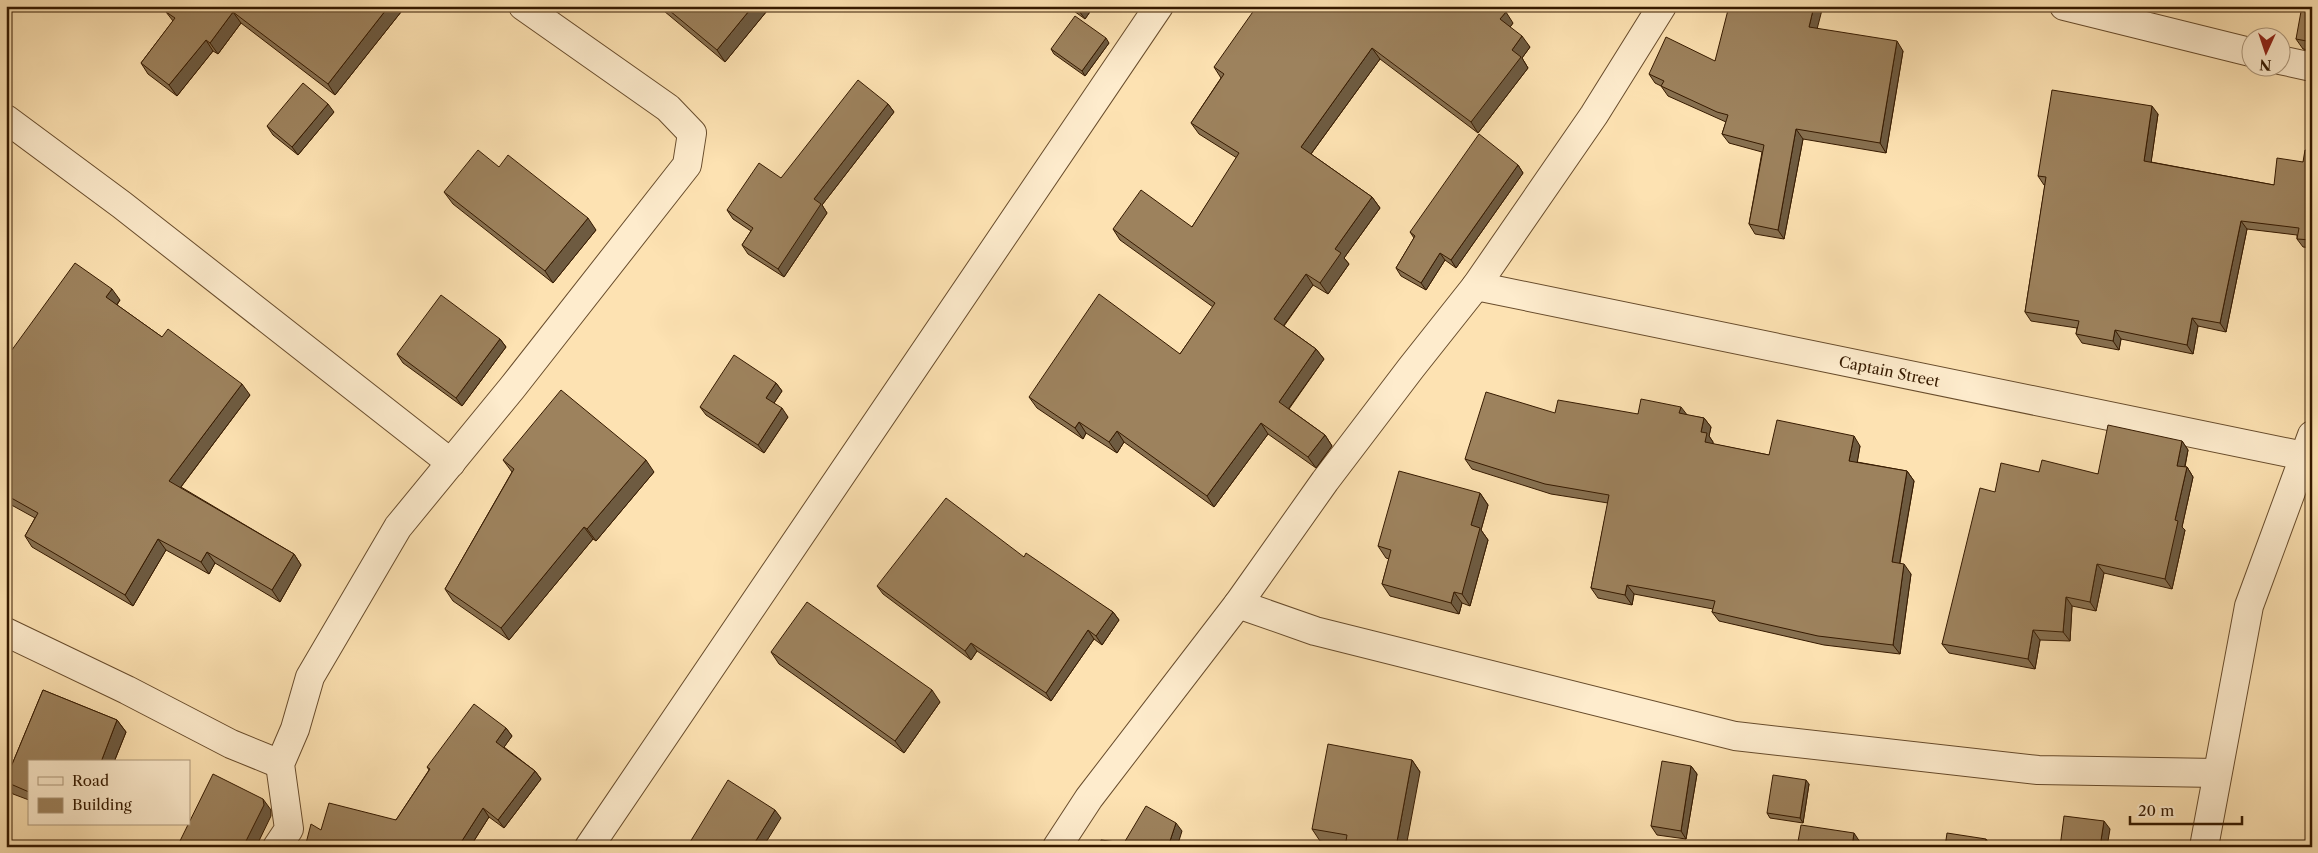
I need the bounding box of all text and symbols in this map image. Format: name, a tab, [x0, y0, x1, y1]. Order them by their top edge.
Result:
north arrow	[2240, 28, 2290, 78]
text: N	[2259, 56, 2272, 74]
street label: Captain Street	[1837, 351, 1942, 391]
legend	[28, 760, 190, 826]
text: Road	[72, 771, 109, 790]
scale bar	[2130, 793, 2243, 825]
text: Building	[72, 795, 132, 814]
text: 20 m	[2138, 801, 2174, 820]

